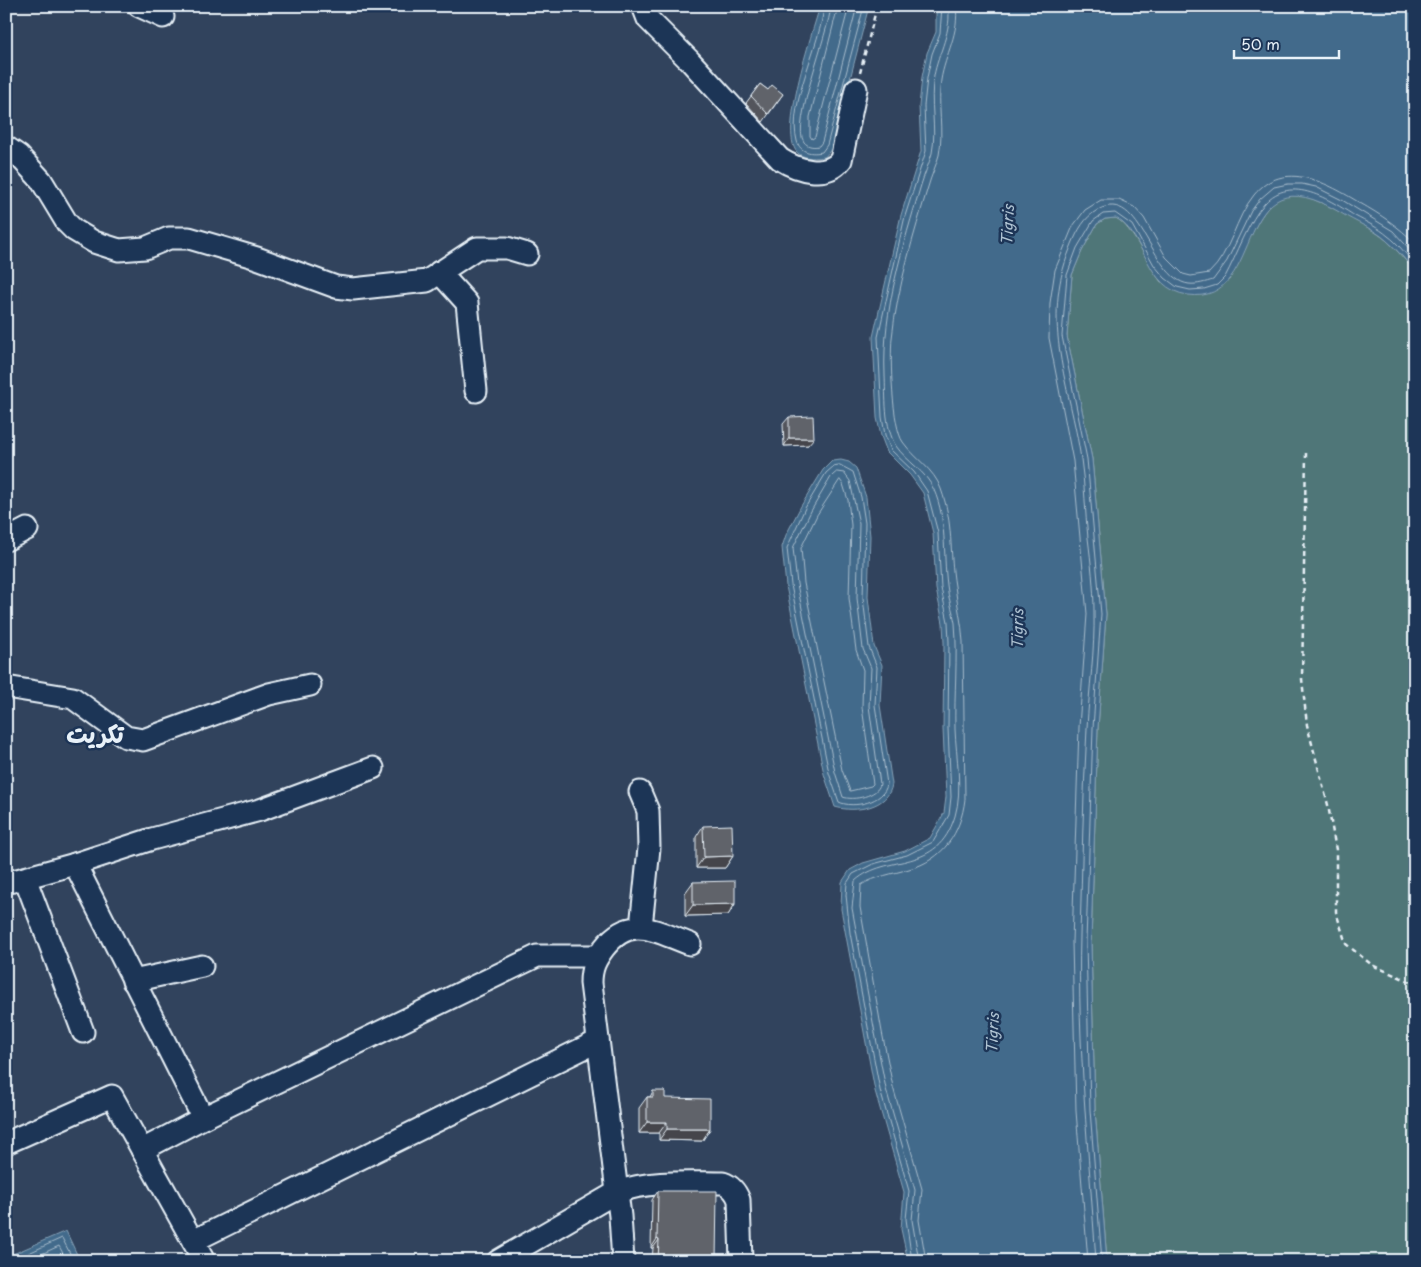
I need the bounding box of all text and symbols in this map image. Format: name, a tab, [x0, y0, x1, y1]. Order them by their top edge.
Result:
scale bar	[1234, 28, 1338, 60]
text: 50 m	[1241, 32, 1280, 55]
water label: Tigris	[994, 203, 1019, 246]
water label: Tigris	[1005, 607, 1028, 649]
district label: تكريت	[66, 715, 125, 751]
water label: Tigris	[979, 1011, 1004, 1054]

